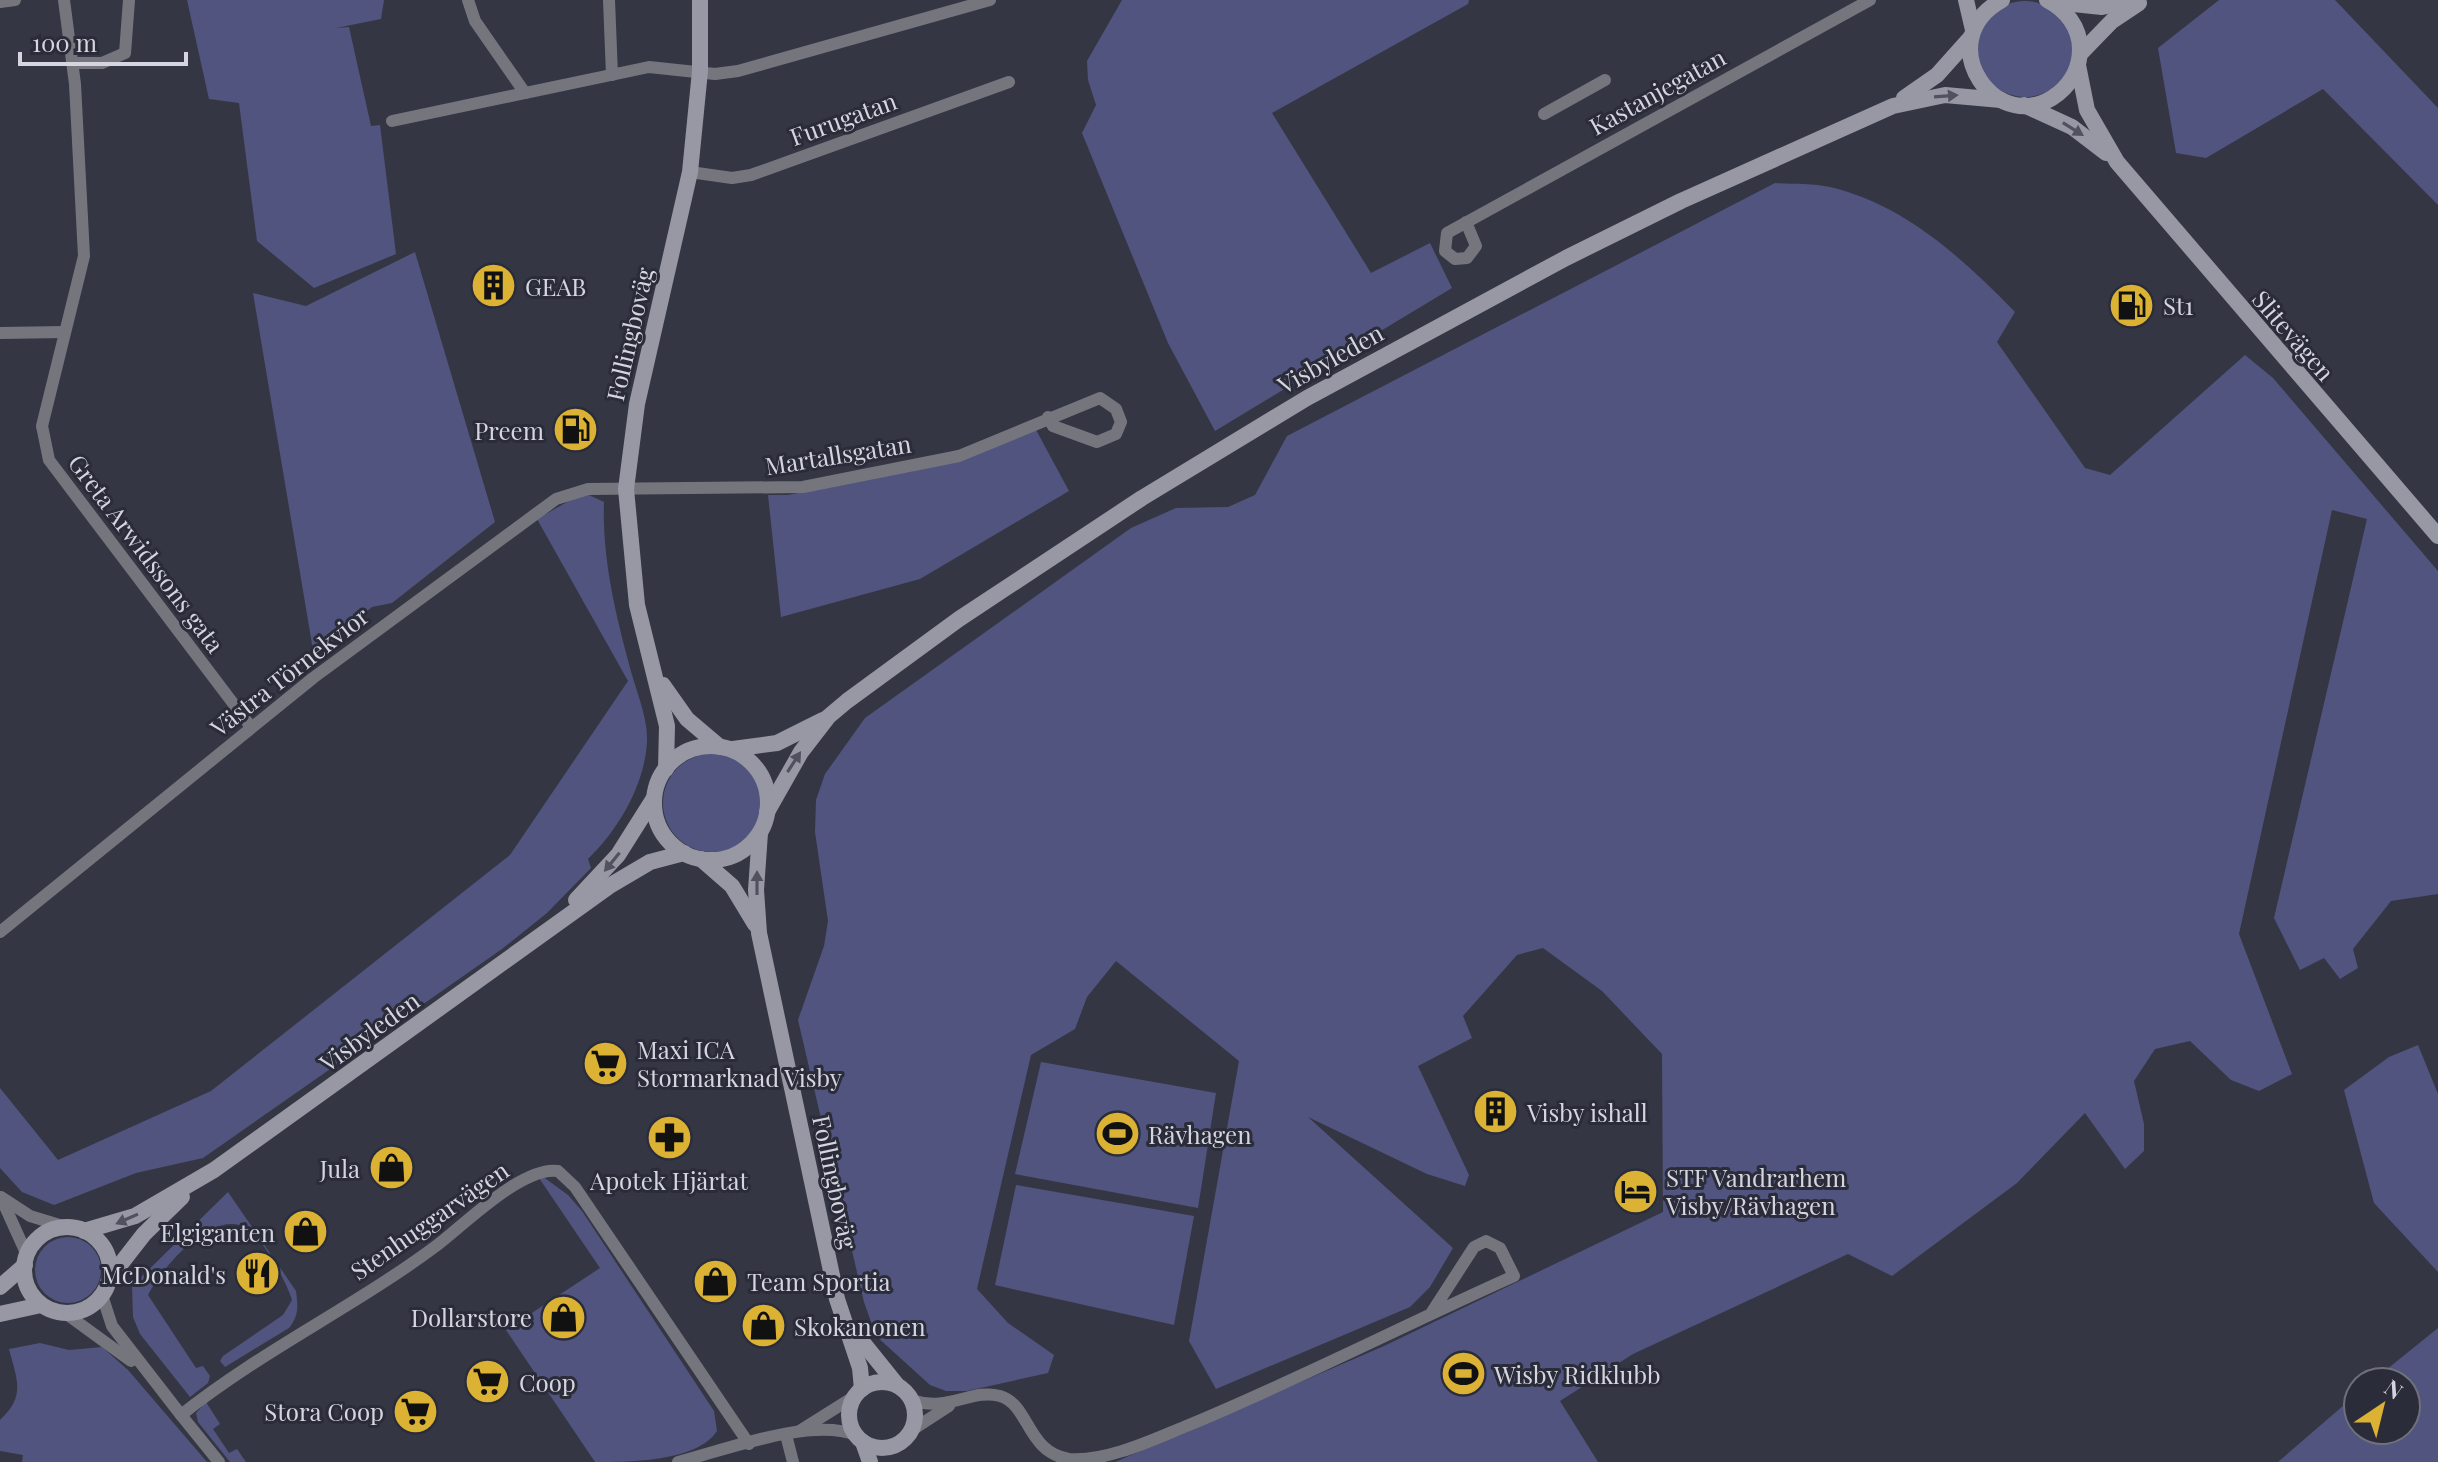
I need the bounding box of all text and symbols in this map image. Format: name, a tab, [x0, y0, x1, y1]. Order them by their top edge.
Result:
scale bar	[20, 16, 186, 66]
text: 100 m	[32, 26, 97, 58]
street label: Kastanjegatan	[1583, 40, 1731, 142]
street label: Furugatan	[785, 84, 901, 152]
one-way arrow	[1934, 89, 1959, 102]
one-way arrow	[2062, 122, 2084, 136]
building icon: GEAB	[470, 262, 518, 310]
street label: Follingboväg	[598, 264, 660, 404]
place label: GEAB	[525, 270, 586, 302]
fuel station icon: St1	[2108, 281, 2156, 329]
street label: Slitevägen	[2246, 283, 2342, 387]
place label: St1	[2163, 289, 2193, 321]
street label: Visbyleden	[1271, 316, 1389, 401]
fuel station icon: Preem	[551, 406, 599, 454]
place label: Preem	[474, 414, 544, 446]
street label: Martallsgatan	[763, 427, 913, 481]
street label: Greta Arwidssons gata	[62, 447, 232, 659]
street label: Västra Törnekvior	[202, 599, 375, 744]
one-way arrow	[787, 752, 802, 773]
one-way arrow	[604, 851, 621, 871]
one-way arrow	[751, 870, 763, 895]
street label: Visbyleden	[312, 984, 425, 1079]
place label: Maxi ICA Stormarknad Visby	[637, 1033, 842, 1093]
supermarket icon: Maxi ICA Stormarknad Visby	[582, 1039, 630, 1087]
building icon: Visby ishall	[1472, 1088, 1520, 1136]
place label: Visby ishall	[1526, 1096, 1648, 1128]
sports icon: Rävhagen	[1093, 1110, 1141, 1158]
street label: Follingboväg	[806, 1112, 866, 1252]
pharmacy icon: Apotek Hjärtat	[645, 1114, 693, 1162]
place label: Rävhagen	[1148, 1118, 1252, 1150]
shop icon: Jula	[367, 1144, 415, 1192]
place label: Jula	[319, 1152, 360, 1184]
street label: Stenhuggarvägen	[344, 1154, 514, 1286]
place label: STF Vandrarhem Visby/Rävhagen	[1665, 1161, 1846, 1221]
place label: Apotek Hjärtat	[589, 1164, 748, 1196]
hotel icon: STF Vandrarhem Visby/Rävhagen	[1611, 1167, 1659, 1215]
shop icon: Elgiganten	[282, 1208, 330, 1256]
one-way arrow	[115, 1212, 138, 1225]
place label: Elgiganten	[160, 1216, 275, 1248]
restaurant icon: McDonald's	[233, 1250, 281, 1298]
shop icon: Team Sportia	[692, 1257, 740, 1305]
place label: McDonald's	[101, 1258, 226, 1290]
place label: Team Sportia	[747, 1265, 891, 1297]
shop icon: Dollarstore	[539, 1293, 587, 1341]
place label: Dollarstore	[411, 1301, 532, 1333]
shop icon: Skokanonen	[739, 1302, 787, 1350]
place label: Skokanonen	[794, 1310, 926, 1342]
sports icon: Wisby Ridklubb	[1439, 1350, 1487, 1398]
supermarket icon: Coop	[464, 1358, 512, 1406]
place label: Wisby Ridklubb	[1493, 1358, 1661, 1390]
place label: Coop	[519, 1366, 576, 1398]
north arrow	[2342, 1366, 2422, 1446]
text: N	[2379, 1372, 2409, 1406]
supermarket icon: Stora Coop	[391, 1387, 439, 1435]
place label: Stora Coop	[264, 1395, 384, 1427]

